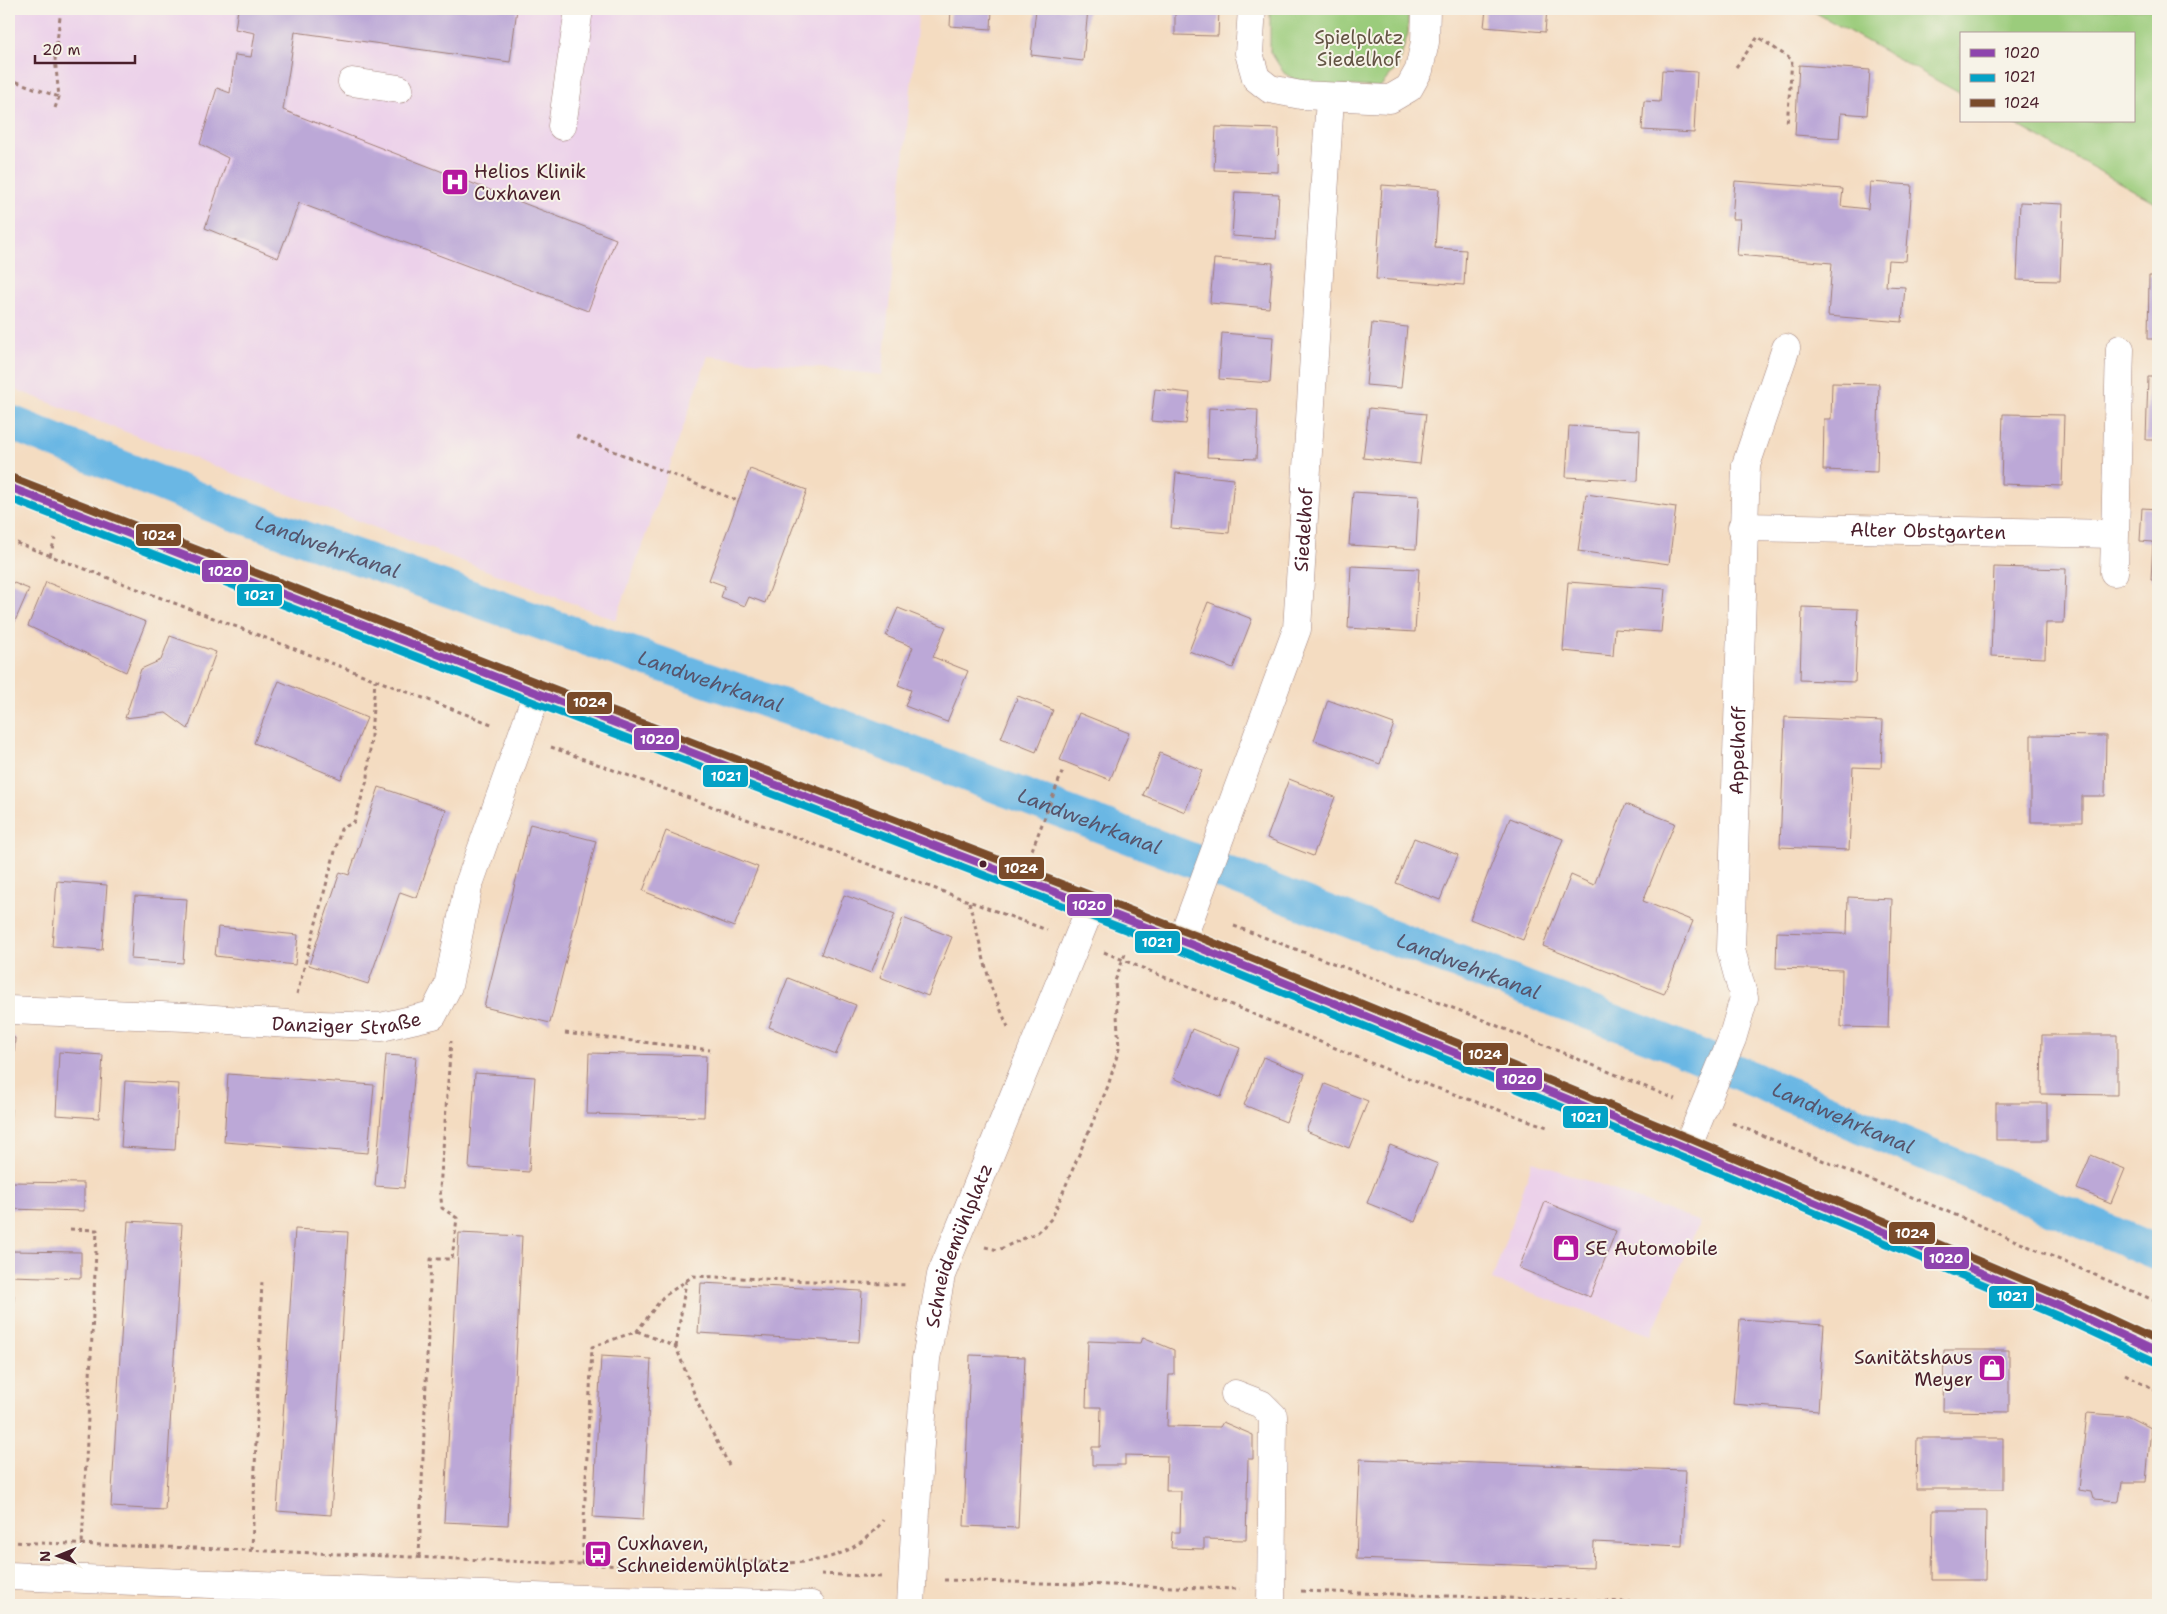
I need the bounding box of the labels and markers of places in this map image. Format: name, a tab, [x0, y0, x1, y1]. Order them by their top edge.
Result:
place label: Helios Klinik Cuxhaven	[474, 159, 586, 206]
hospital icon: Helios Klinik Cuxhaven	[440, 167, 470, 197]
unlabelled marker	[978, 859, 988, 869]
shop icon: SE Automobile	[1551, 1233, 1581, 1263]
place label: SE Automobile	[1585, 1236, 1718, 1261]
place label: Sanitätshaus Meyer	[1854, 1345, 1973, 1392]
shop icon: Sanitätshaus Meyer	[1977, 1353, 2007, 1383]
place label: Cuxhaven, Schneidemühlplatz	[617, 1531, 790, 1578]
bus stop icon: Cuxhaven, Schneidemühlplatz	[583, 1539, 613, 1569]

